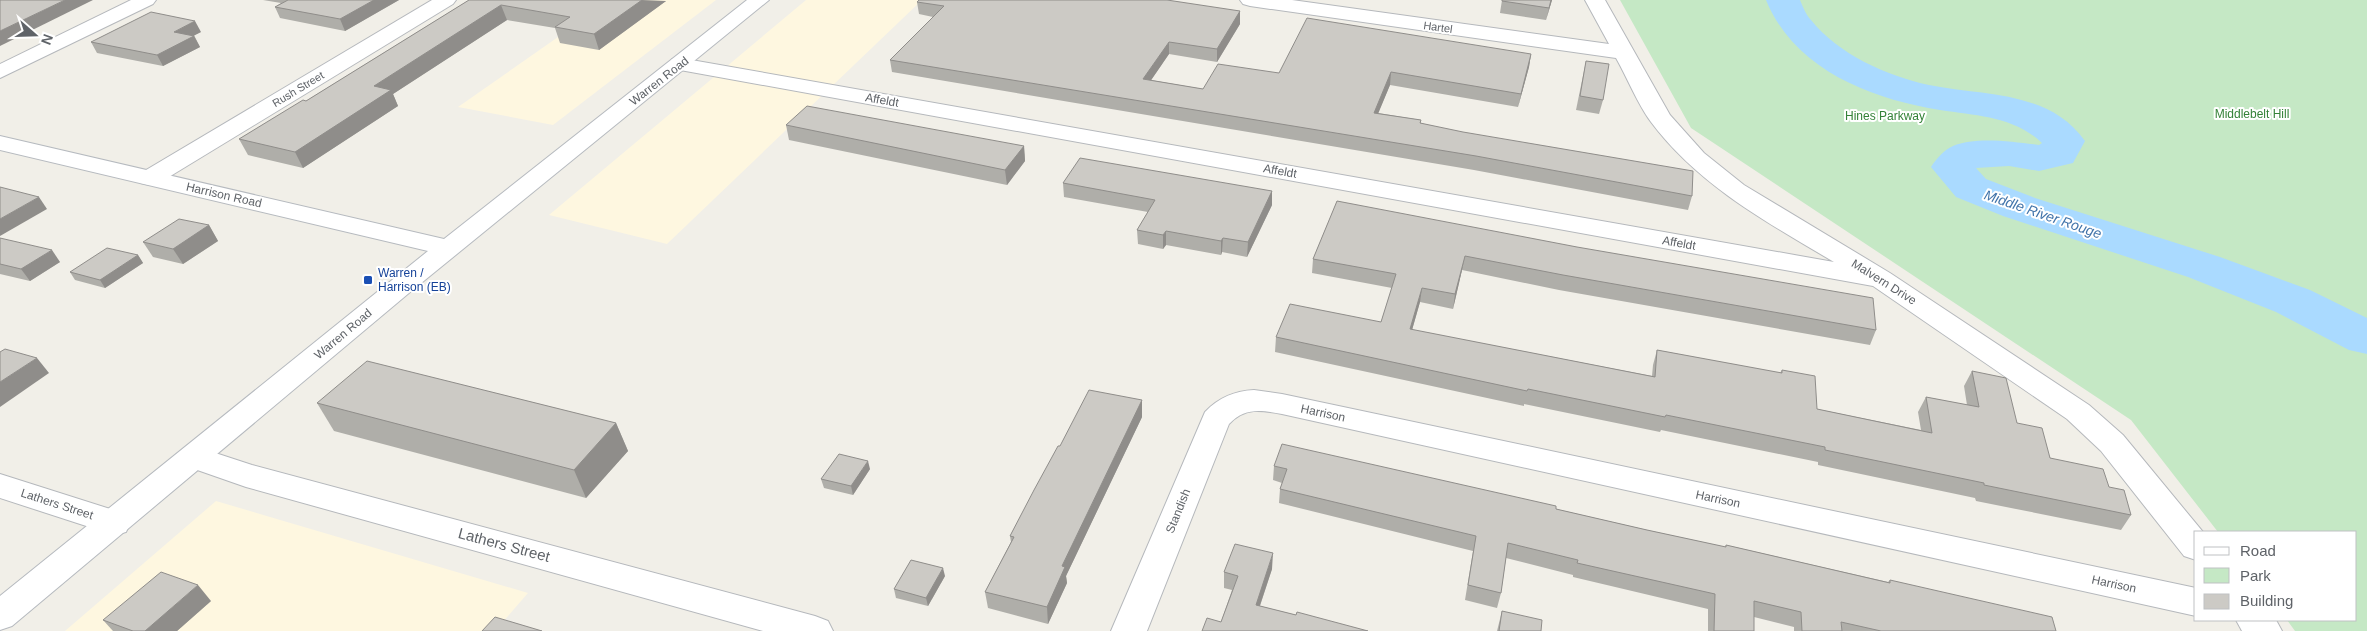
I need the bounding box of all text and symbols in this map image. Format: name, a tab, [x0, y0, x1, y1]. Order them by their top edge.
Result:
north arrow	[10, 10, 60, 60]
street label: Hartel	[1423, 19, 1453, 35]
text: N	[38, 32, 56, 47]
street label: Warren Road	[627, 54, 691, 108]
street label: Rush Street	[270, 69, 326, 109]
street label: Affeldt	[864, 90, 901, 110]
park label: Middlebelt Hill	[2215, 107, 2289, 121]
park label: Hines Parkway	[1845, 109, 1925, 123]
street label: Affeldt	[1262, 161, 1299, 181]
street label: Harrison Road	[185, 179, 263, 211]
water label: Middle River Rouge	[1982, 186, 2104, 242]
street label: Affeldt	[1661, 233, 1698, 253]
street label: Malvern Drive	[1849, 256, 1919, 308]
place label: Warren / Harrison (EB)	[378, 266, 451, 294]
marker: Warren / Harrison (EB)	[362, 274, 374, 286]
street label: Warren Road	[311, 306, 375, 362]
street label: Harrison	[1299, 401, 1347, 425]
street label: Lathers Street	[19, 486, 96, 523]
street label: Standish	[1163, 487, 1193, 535]
street label: Harrison	[1694, 487, 1742, 511]
street label: Lathers Street	[456, 524, 553, 565]
legend	[2194, 531, 2357, 621]
text: Road	[2240, 542, 2276, 559]
text: Park	[2240, 567, 2271, 584]
street label: Harrison	[2090, 572, 2138, 596]
text: Building	[2240, 592, 2293, 609]

